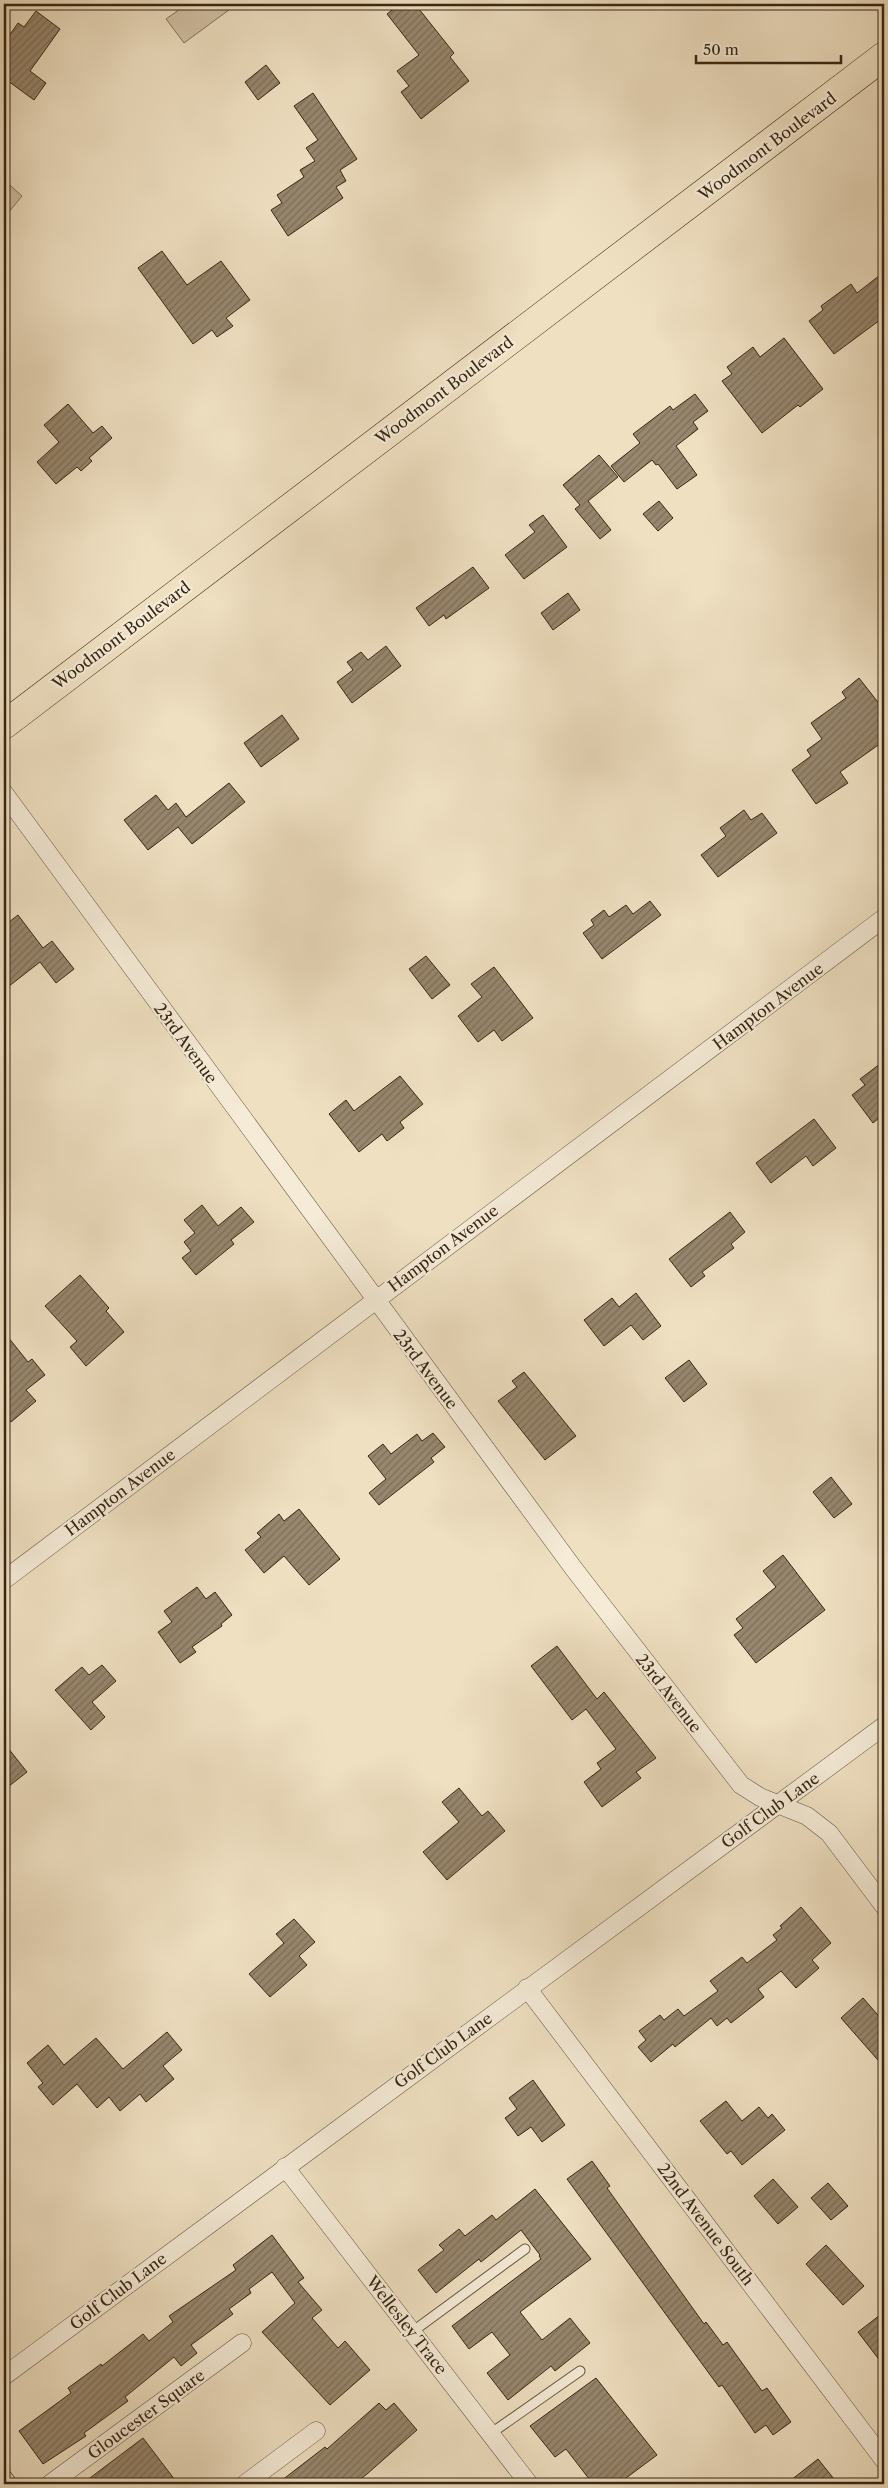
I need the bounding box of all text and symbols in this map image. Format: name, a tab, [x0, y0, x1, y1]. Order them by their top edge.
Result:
scale bar	[696, 32, 840, 64]
text: 50 m	[703, 40, 739, 59]
street label: Woodmont Boulevard	[693, 88, 840, 205]
street label: Woodmont Boulevard	[370, 332, 517, 449]
street label: Woodmont Boulevard	[47, 577, 194, 694]
street label: Hampton Avenue	[709, 958, 827, 1054]
street label: 23rd Avenue	[150, 999, 222, 1087]
street label: Hampton Avenue	[384, 1200, 502, 1296]
street label: 23rd Avenue	[389, 1325, 463, 1413]
street label: Hampton Avenue	[61, 1444, 179, 1540]
street label: 23rd Avenue	[632, 1649, 706, 1737]
street label: Golf Club Lane	[717, 1768, 823, 1852]
street label: Golf Club Lane	[390, 2008, 496, 2092]
street label: 22nd Avenue South	[654, 2159, 758, 2289]
street label: Golf Club Lane	[66, 2248, 170, 2334]
street label: Wellesley Trace	[362, 2271, 452, 2378]
street label: Gloucester Square	[84, 2365, 208, 2463]

